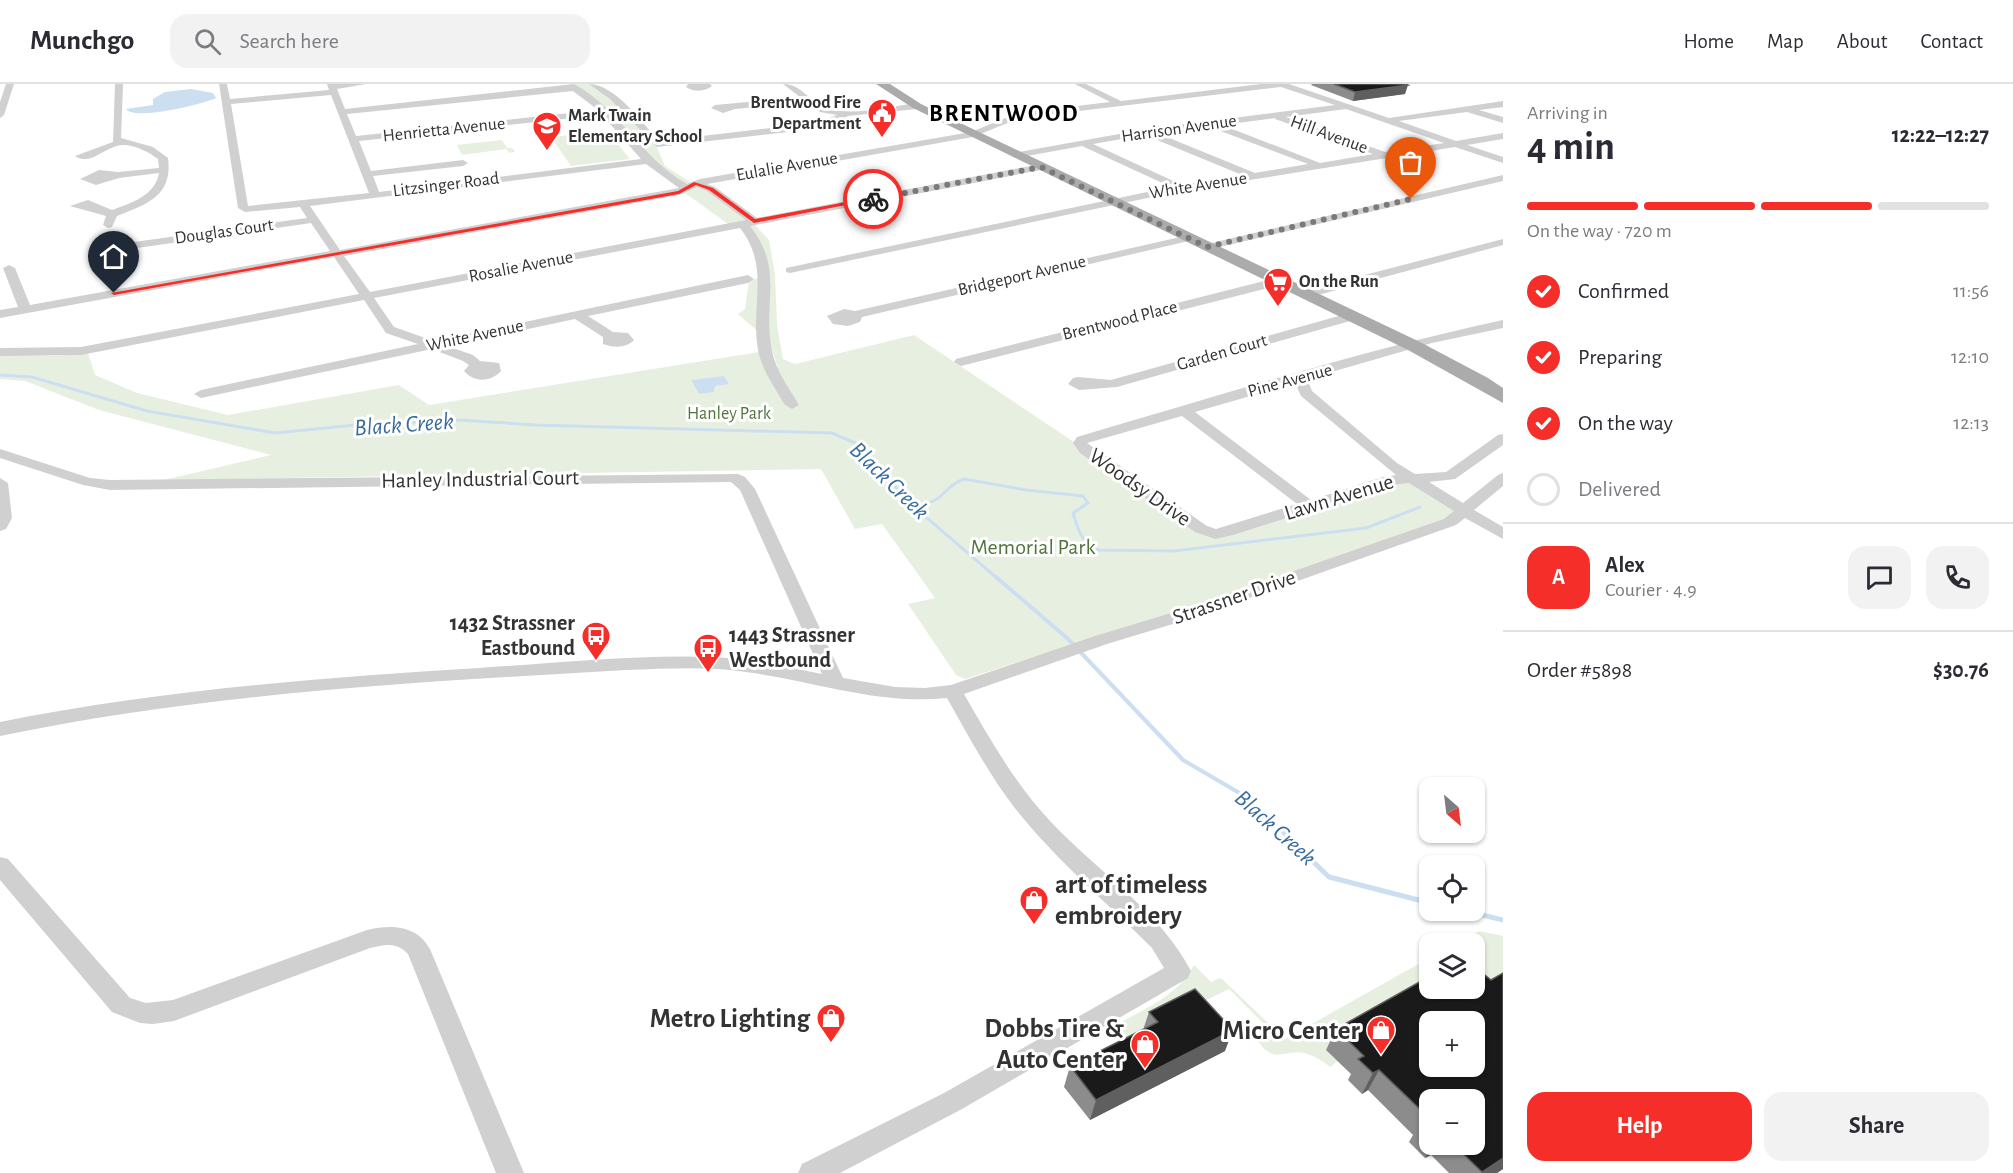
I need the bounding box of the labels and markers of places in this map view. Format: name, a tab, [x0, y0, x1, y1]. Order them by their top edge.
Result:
place label: Brentwood Fire Department	[750, 94, 861, 133]
public building icon: Brentwood Fire Department	[866, 97, 898, 139]
place label: Mark Twain Elementary School	[568, 107, 703, 146]
school or university icon: Mark Twain Elementary School	[531, 110, 563, 152]
pin	[1385, 137, 1436, 199]
pin	[88, 231, 139, 293]
supermarket icon: On the Run	[1262, 266, 1294, 308]
place label: On the Run	[1299, 273, 1379, 291]
place label: 1432 Strassner Eastbound	[450, 612, 575, 659]
bus stop icon: 1432 Strassner Eastbound	[580, 620, 612, 662]
place label: 1443 Strassner Westbound	[729, 624, 855, 671]
bus stop icon: 1443 Strassner Westbound	[692, 632, 724, 674]
place label: art of timeless embroidery	[1055, 871, 1207, 930]
shop icon: art of timeless embroidery	[1018, 884, 1050, 926]
shop icon: Metro Lighting	[815, 1002, 847, 1044]
place label: Metro Lighting	[650, 1005, 810, 1032]
shop icon: Micro Center	[1365, 1014, 1397, 1056]
place label: Dobbs Tire & Auto Center	[984, 1015, 1125, 1073]
place label: Micro Center	[1223, 1017, 1361, 1044]
shop icon: Dobbs Tire & Auto Center	[1129, 1028, 1161, 1070]

